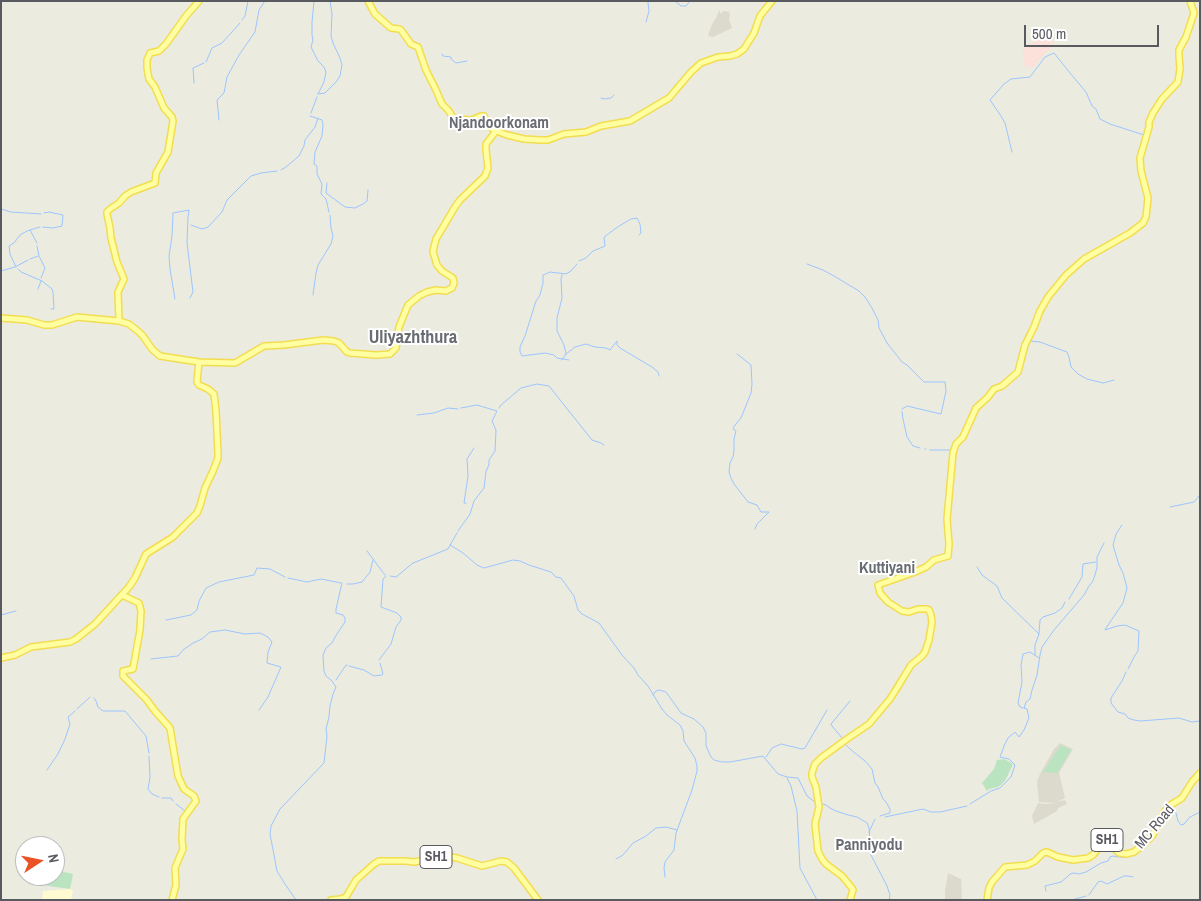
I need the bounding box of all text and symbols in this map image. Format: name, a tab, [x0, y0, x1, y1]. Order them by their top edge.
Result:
scale bar	[1026, 15, 1161, 47]
text: 500 m	[1032, 23, 1066, 44]
district label: Njandoorkonam	[449, 114, 549, 134]
district label: Uliyazhthura	[369, 327, 457, 349]
district label: Kuttiyani	[859, 559, 915, 579]
street label: MC Road	[1131, 801, 1179, 853]
road number: SH1	[1091, 828, 1123, 852]
north arrow	[15, 836, 65, 886]
district label: Panniyodu	[835, 836, 903, 856]
road number: SH1	[420, 846, 452, 869]
text: N	[44, 853, 63, 864]

